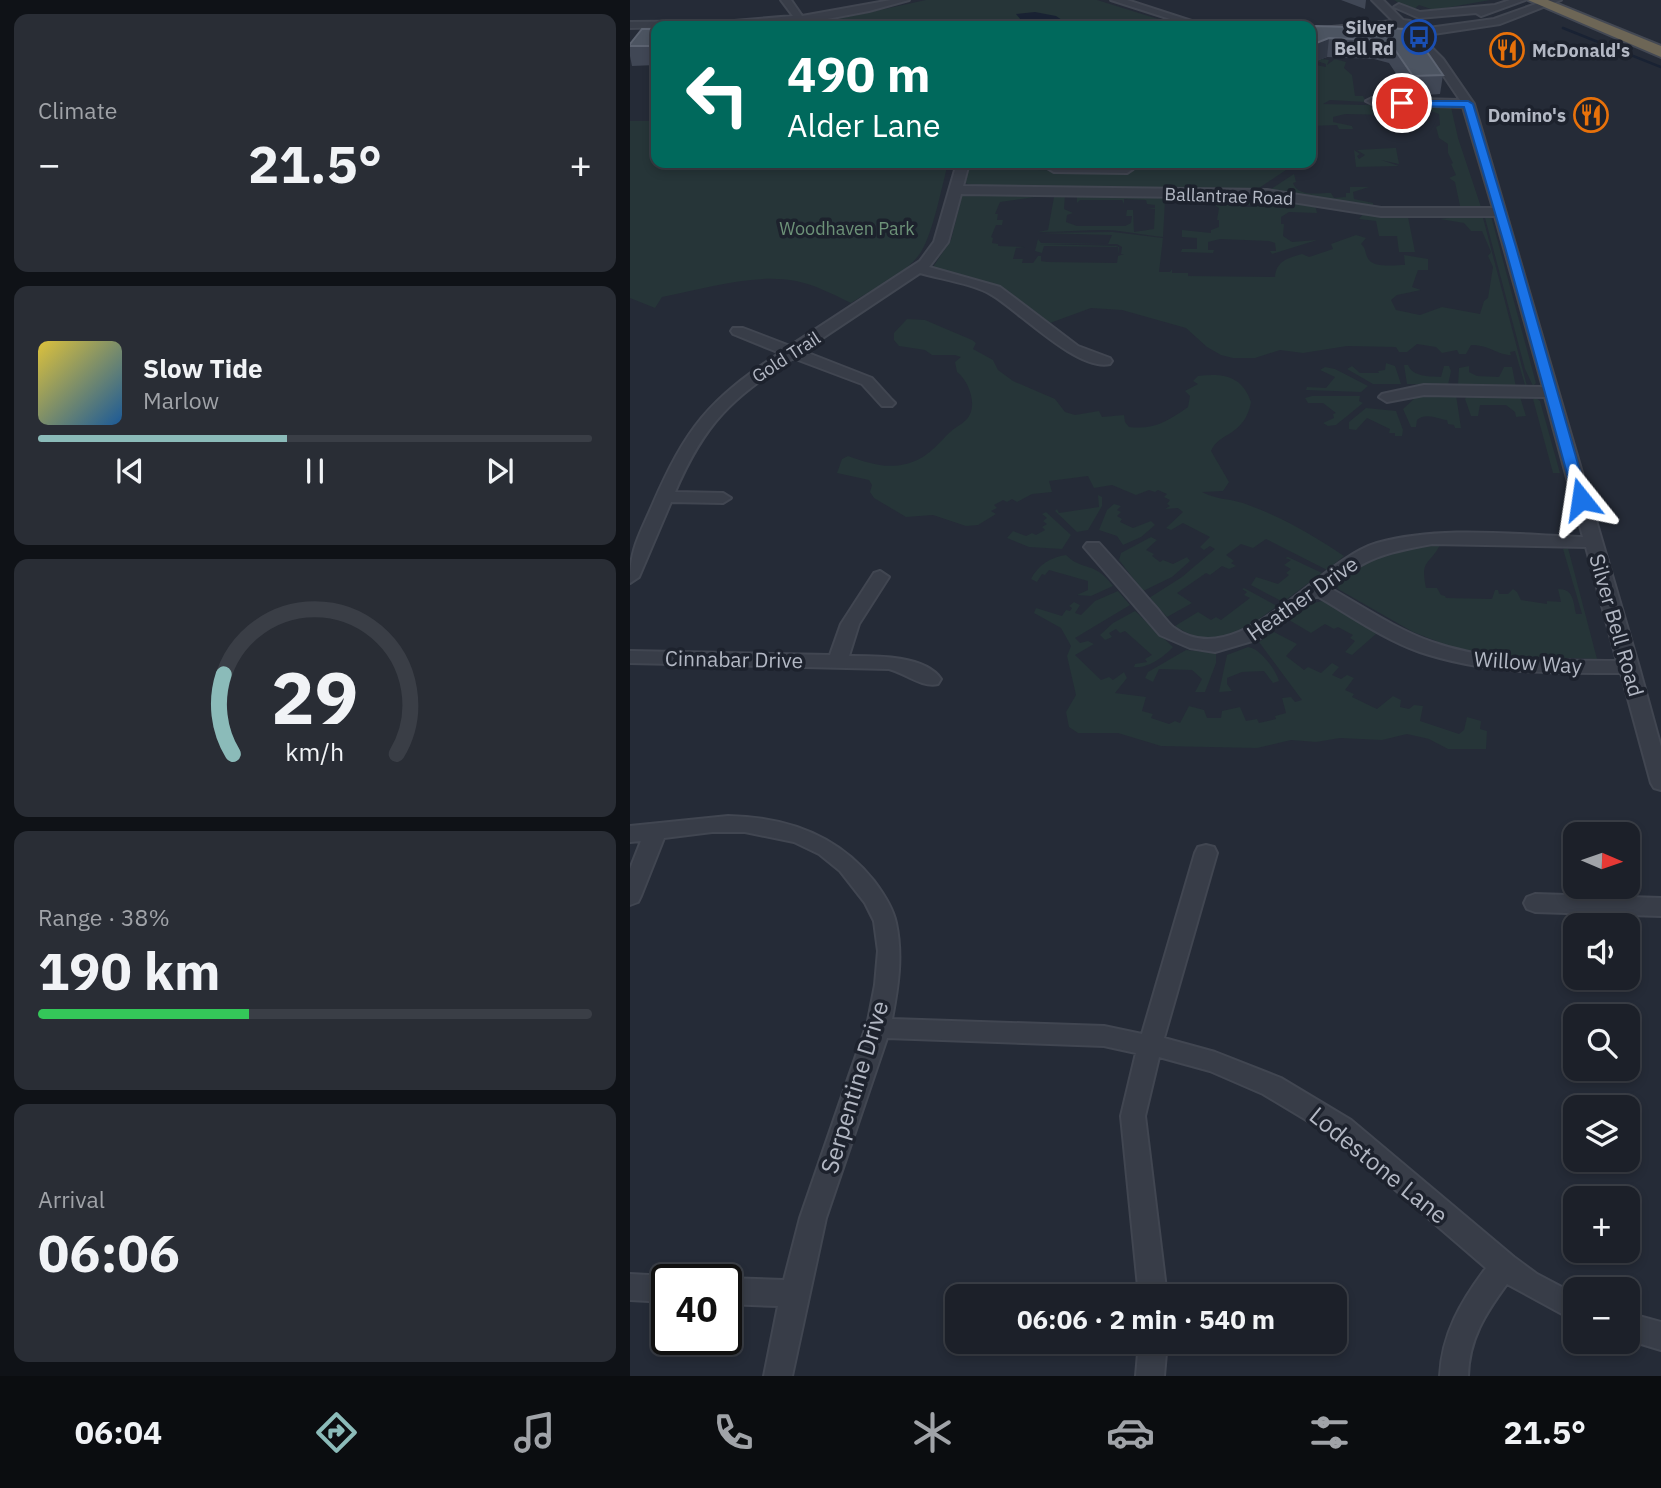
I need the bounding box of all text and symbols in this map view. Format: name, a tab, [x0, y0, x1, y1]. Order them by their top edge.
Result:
place label: Silver Bell Rd	[1334, 16, 1394, 60]
bus stop icon: Silver Bell Rd	[1400, 18, 1438, 56]
restaurant icon: McDonald's	[1488, 31, 1526, 69]
place label: McDonald's	[1532, 39, 1630, 62]
text: 490 m	[787, 42, 931, 105]
icon: left	[672, 49, 763, 140]
pin	[1372, 73, 1432, 133]
icon: arrive	[1383, 84, 1421, 122]
text: Climate	[38, 95, 117, 125]
restaurant icon: Domino's	[1572, 96, 1610, 134]
text: Alder Lane	[787, 104, 940, 146]
place label: Domino's	[1488, 104, 1566, 127]
text: 21.5°	[248, 130, 382, 197]
text: −	[38, 139, 61, 188]
text: +	[569, 139, 592, 188]
street label: Ballantrae Road	[1164, 182, 1294, 210]
park label: Woodhaven Park	[779, 217, 915, 240]
street label: Gold Trail	[747, 326, 825, 388]
text: Slow Tide	[143, 351, 263, 385]
text: Marlow	[143, 385, 219, 415]
icon: previous	[111, 452, 149, 490]
icon: pause	[296, 452, 334, 490]
icon: next	[481, 452, 519, 490]
position arrow	[1544, 462, 1618, 536]
street label: Heather Drive	[1241, 549, 1363, 647]
street label: Silver Bell Road	[1583, 550, 1651, 700]
street label: Cinnabar Drive	[665, 644, 803, 674]
street label: Willow Way	[1473, 644, 1583, 680]
text: 29	[271, 649, 359, 744]
text: km/h	[286, 735, 344, 768]
north arrow	[1563, 822, 1640, 900]
map controls	[1563, 822, 1640, 1354]
text: Range · 38%	[38, 902, 170, 932]
button: sound	[1563, 913, 1640, 990]
text: 190 km	[38, 937, 220, 1004]
street label: Serpentine Drive	[812, 997, 896, 1177]
button: search	[1563, 1004, 1640, 1081]
button: layers	[1563, 1095, 1640, 1172]
street label: Lodestone Lane	[1303, 1099, 1455, 1231]
text: Arrival	[38, 1184, 105, 1214]
button: +	[1563, 1186, 1640, 1263]
text: 06:06	[38, 1219, 180, 1286]
speed limit sign: 40	[651, 1264, 742, 1355]
button: −	[1563, 1277, 1640, 1354]
text: 06:06 · 2 min · 540 m	[1017, 1302, 1275, 1336]
icon: directions	[312, 1408, 361, 1457]
icon: music	[510, 1408, 559, 1457]
icon: phone	[709, 1408, 758, 1457]
icon: climate	[908, 1408, 957, 1457]
icon: car	[1106, 1408, 1155, 1457]
icon: filters	[1305, 1408, 1354, 1457]
text: 06:04	[75, 1411, 162, 1453]
text: 21.5°	[1504, 1411, 1586, 1453]

